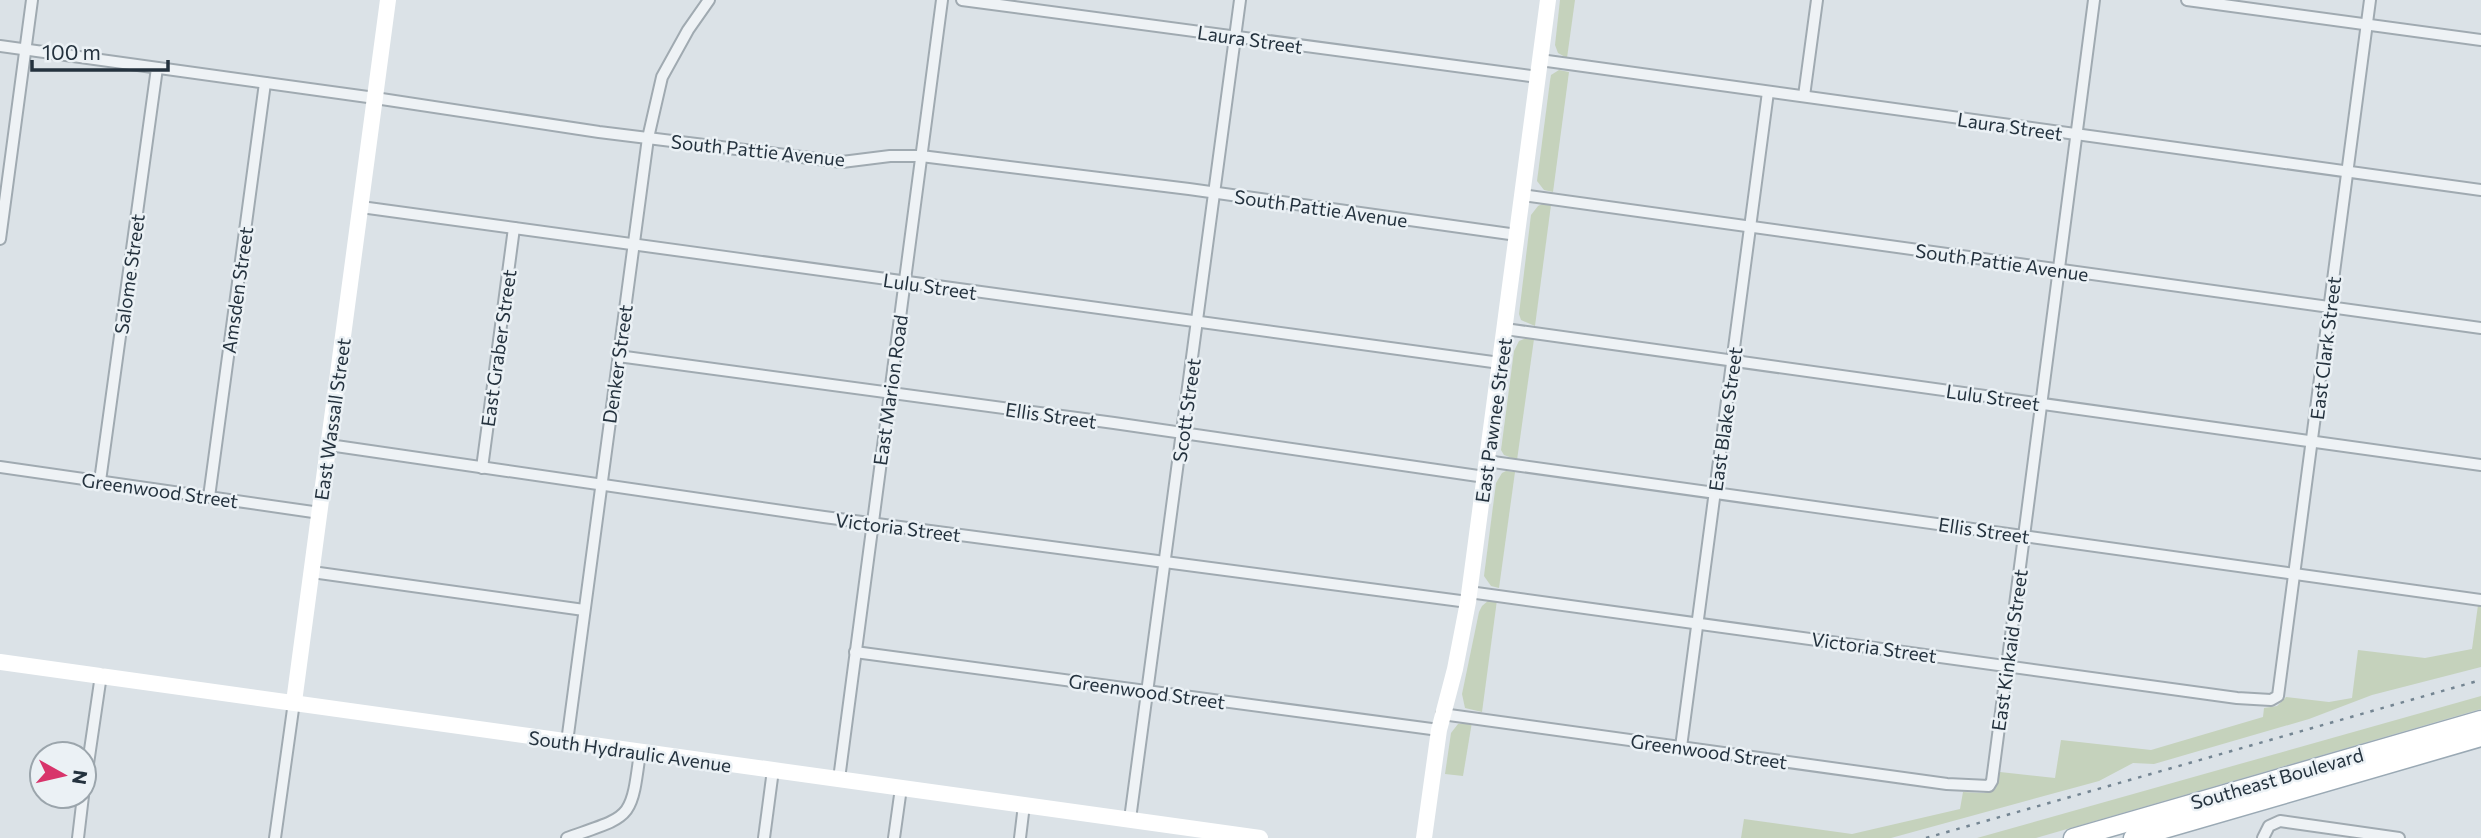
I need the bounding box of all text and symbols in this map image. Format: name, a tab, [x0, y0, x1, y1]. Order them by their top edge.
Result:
street label: Laura Street	[1196, 20, 1304, 58]
scale bar	[32, 28, 168, 72]
text: 100 m	[42, 39, 101, 64]
street label: Laura Street	[1956, 107, 2064, 145]
street label: South Pattie Avenue	[670, 129, 846, 171]
street label: South Pattie Avenue	[1233, 184, 1409, 232]
street label: Salome Street	[109, 212, 149, 336]
street label: Amsden Street	[217, 225, 257, 355]
street label: South Pattie Avenue	[1914, 238, 2090, 286]
street label: East Graber Street	[476, 268, 520, 428]
street label: Lulu Street	[882, 268, 978, 304]
street label: East Clark Street	[2305, 275, 2345, 421]
street label: Denker Street	[597, 303, 637, 425]
street label: East Marion Road	[868, 313, 912, 467]
street label: East Wassall Street	[309, 336, 355, 502]
street label: East Pawnee Street	[1470, 336, 1516, 504]
street label: East Blake Street	[1703, 345, 1747, 493]
street label: Scott Street	[1167, 356, 1205, 463]
street label: Lulu Street	[1945, 379, 2041, 415]
street label: Ellis Street	[1004, 397, 1098, 433]
street label: Greenwood Street	[80, 468, 240, 512]
street label: Victoria Street	[834, 508, 962, 546]
street label: Ellis Street	[1937, 512, 2031, 548]
street label: East Kinkaid Street	[1986, 567, 2032, 732]
street label: Victoria Street	[1810, 627, 1938, 667]
street label: Greenwood Street	[1067, 669, 1227, 713]
street label: South Hydraulic Avenue	[527, 725, 733, 777]
street label: Greenwood Street	[1629, 729, 1789, 773]
north arrow	[28, 740, 98, 810]
street label: Southeast Boulevard	[2188, 742, 2366, 814]
text: N	[68, 769, 93, 786]

